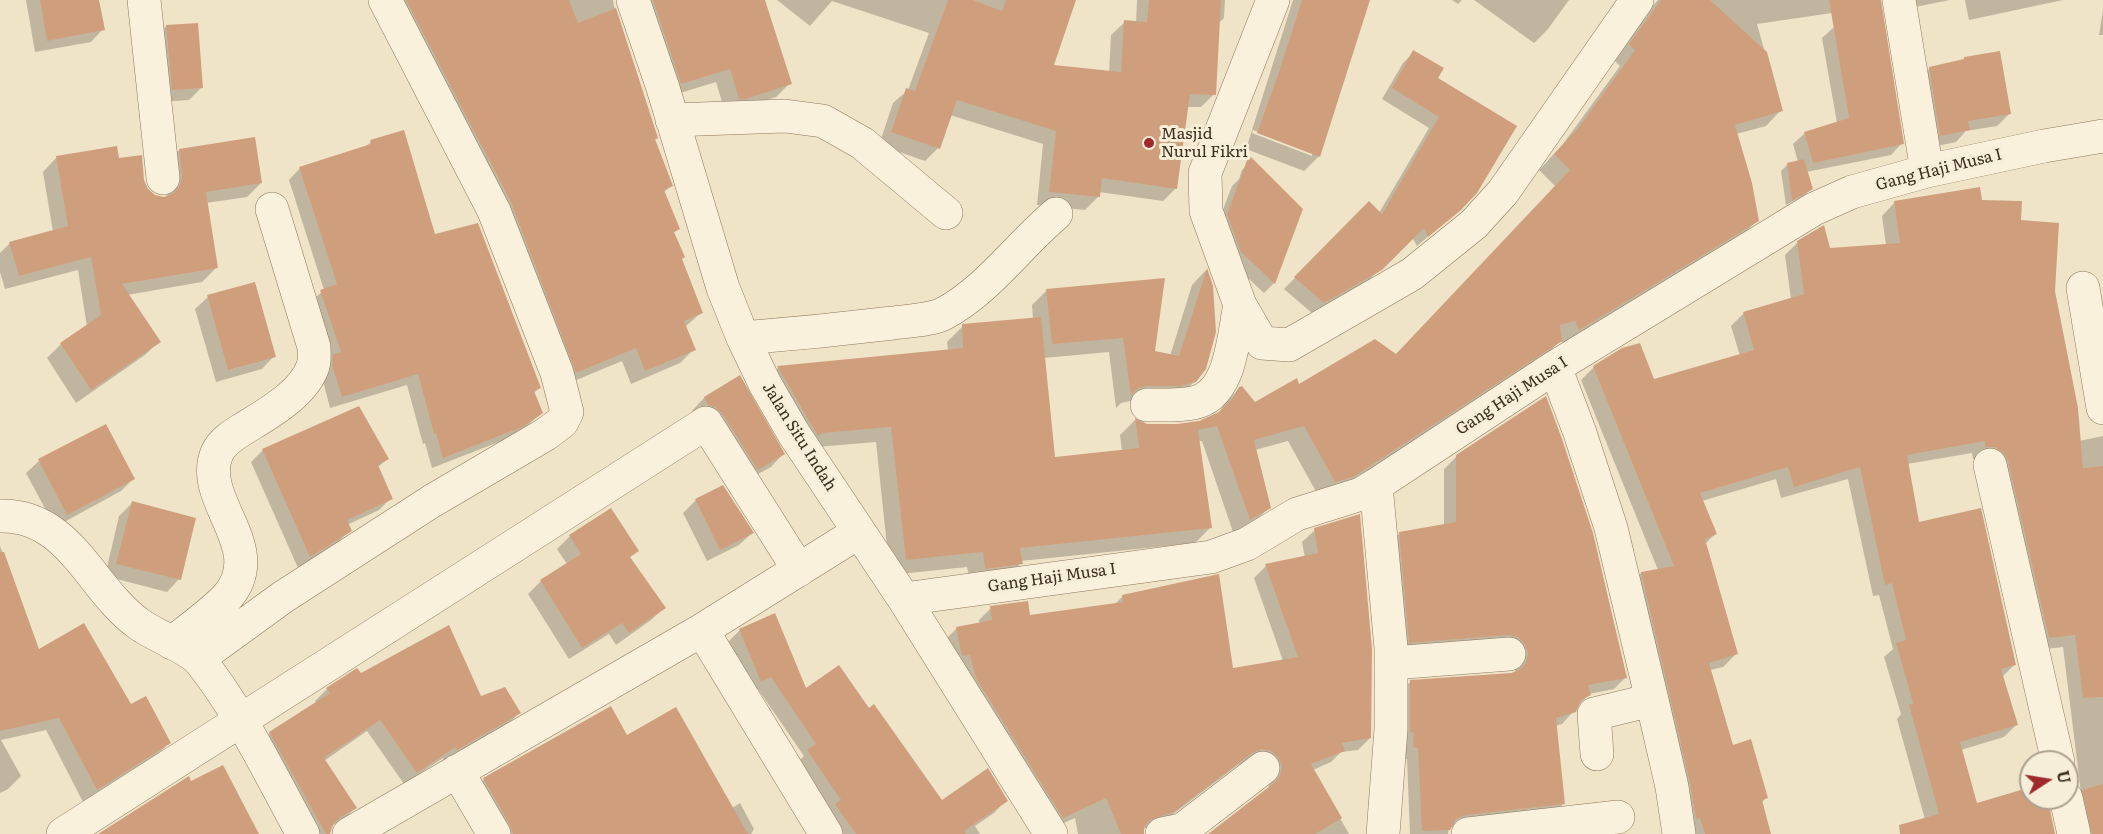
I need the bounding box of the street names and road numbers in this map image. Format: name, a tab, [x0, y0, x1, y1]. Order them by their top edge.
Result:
street label: Gang Haji Musa I	[1874, 145, 2004, 195]
street label: Gang Haji Musa I	[1452, 353, 1572, 439]
street label: Jalan Situ Indah	[758, 379, 840, 495]
street label: Gang Haji Musa I	[987, 559, 1117, 597]

